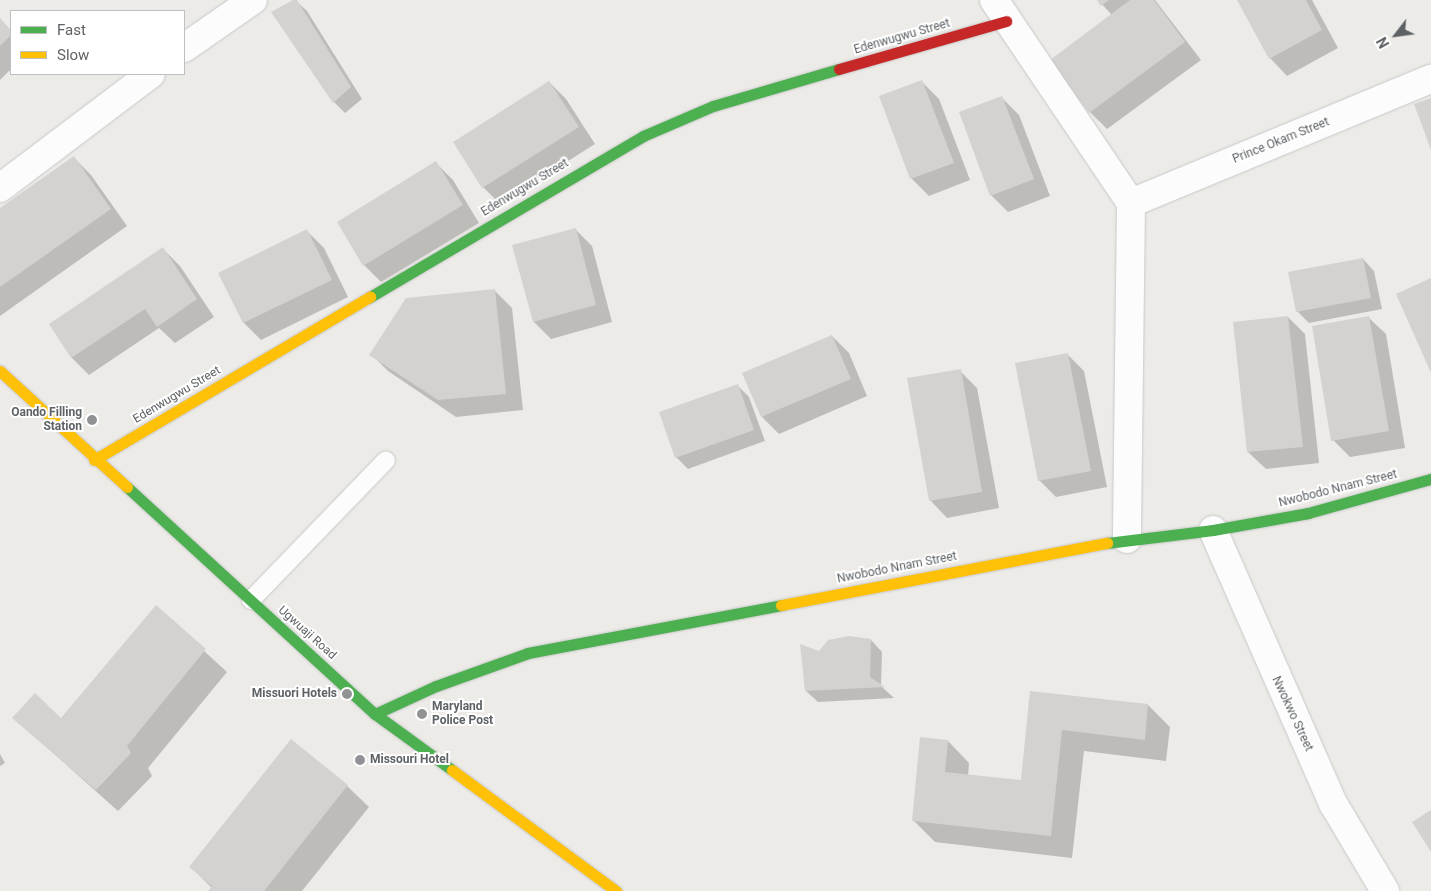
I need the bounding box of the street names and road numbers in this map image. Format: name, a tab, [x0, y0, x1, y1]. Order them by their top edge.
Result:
street label: Edenwugwu Street	[852, 16, 952, 58]
street label: Prince Okam Street	[1231, 115, 1331, 167]
street label: Edenwugwu Street	[479, 156, 571, 220]
street label: Edenwugwu Street	[131, 363, 223, 427]
street label: Nwobodo Nnam Street	[1277, 467, 1399, 511]
street label: Nwobodo Nnam Street	[836, 549, 958, 587]
street label: Ugwuaji Road	[275, 603, 339, 663]
street label: Nwokwo Street	[1268, 674, 1316, 754]

